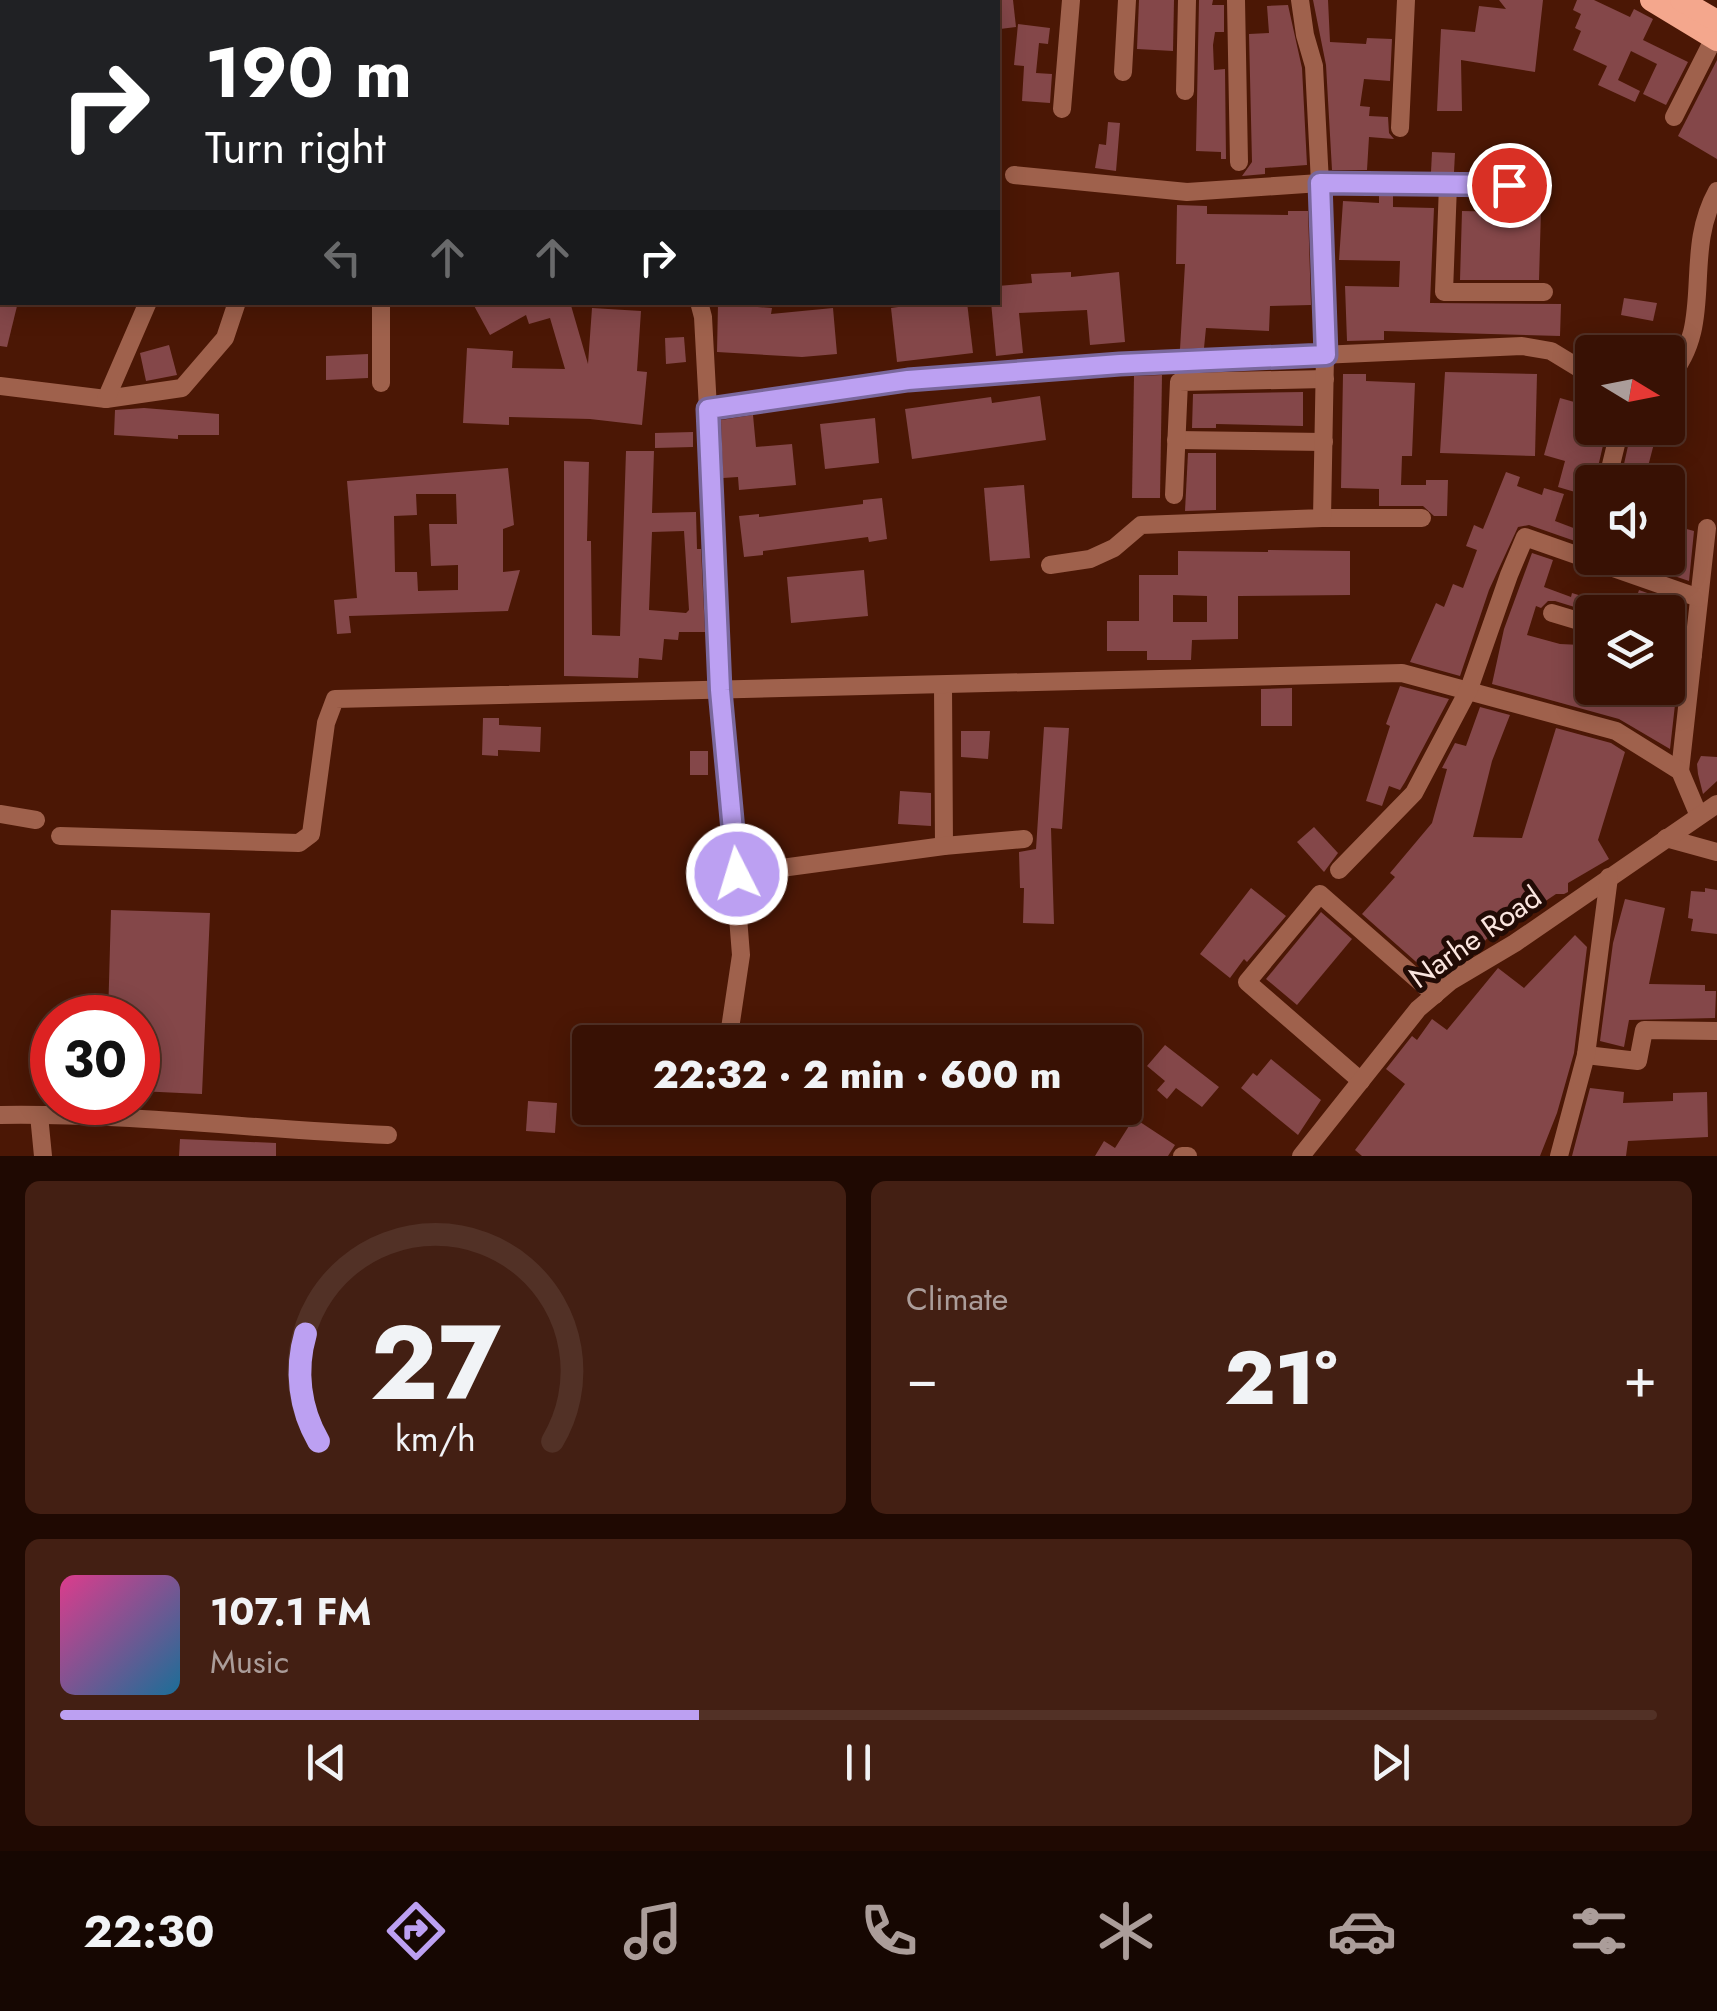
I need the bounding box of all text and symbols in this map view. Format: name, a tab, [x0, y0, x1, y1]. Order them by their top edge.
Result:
text: 190 m	[205, 22, 412, 123]
icon: right	[40, 40, 170, 170]
text: Turn right	[205, 115, 386, 180]
pin	[1467, 143, 1552, 228]
icon: arrive	[1482, 158, 1537, 213]
icon: left	[315, 230, 370, 285]
icon: ahead	[420, 230, 475, 285]
icon: ahead	[525, 230, 580, 285]
icon: right	[630, 230, 685, 285]
north arrow	[1575, 335, 1685, 445]
map controls	[1575, 335, 1685, 705]
button: sound	[1575, 465, 1685, 575]
button: layers	[1575, 595, 1685, 705]
position arrow	[685, 822, 789, 926]
street label: Narhe Road	[1400, 876, 1550, 998]
speed limit sign: 30	[30, 995, 160, 1125]
text: 22:32 · 2 min · 600 m	[653, 1047, 1061, 1102]
text: Climate	[906, 1276, 1008, 1322]
text: 27	[370, 1288, 501, 1438]
text: 21°	[1224, 1324, 1337, 1432]
text: −	[906, 1338, 938, 1418]
text: +	[1623, 1338, 1657, 1418]
text: km/h	[395, 1413, 476, 1464]
text: 107.1 FM	[210, 1584, 371, 1639]
text: Music	[210, 1639, 289, 1685]
icon: previous	[299, 1735, 354, 1790]
icon: pause	[831, 1735, 886, 1790]
icon: next	[1363, 1735, 1418, 1790]
icon: directions	[381, 1896, 451, 1966]
icon: music	[618, 1896, 688, 1966]
icon: phone	[854, 1896, 924, 1966]
icon: climate	[1091, 1896, 1161, 1966]
icon: car	[1327, 1896, 1397, 1966]
icon: filters	[1564, 1896, 1634, 1966]
text: 22:30	[83, 1899, 215, 1964]

